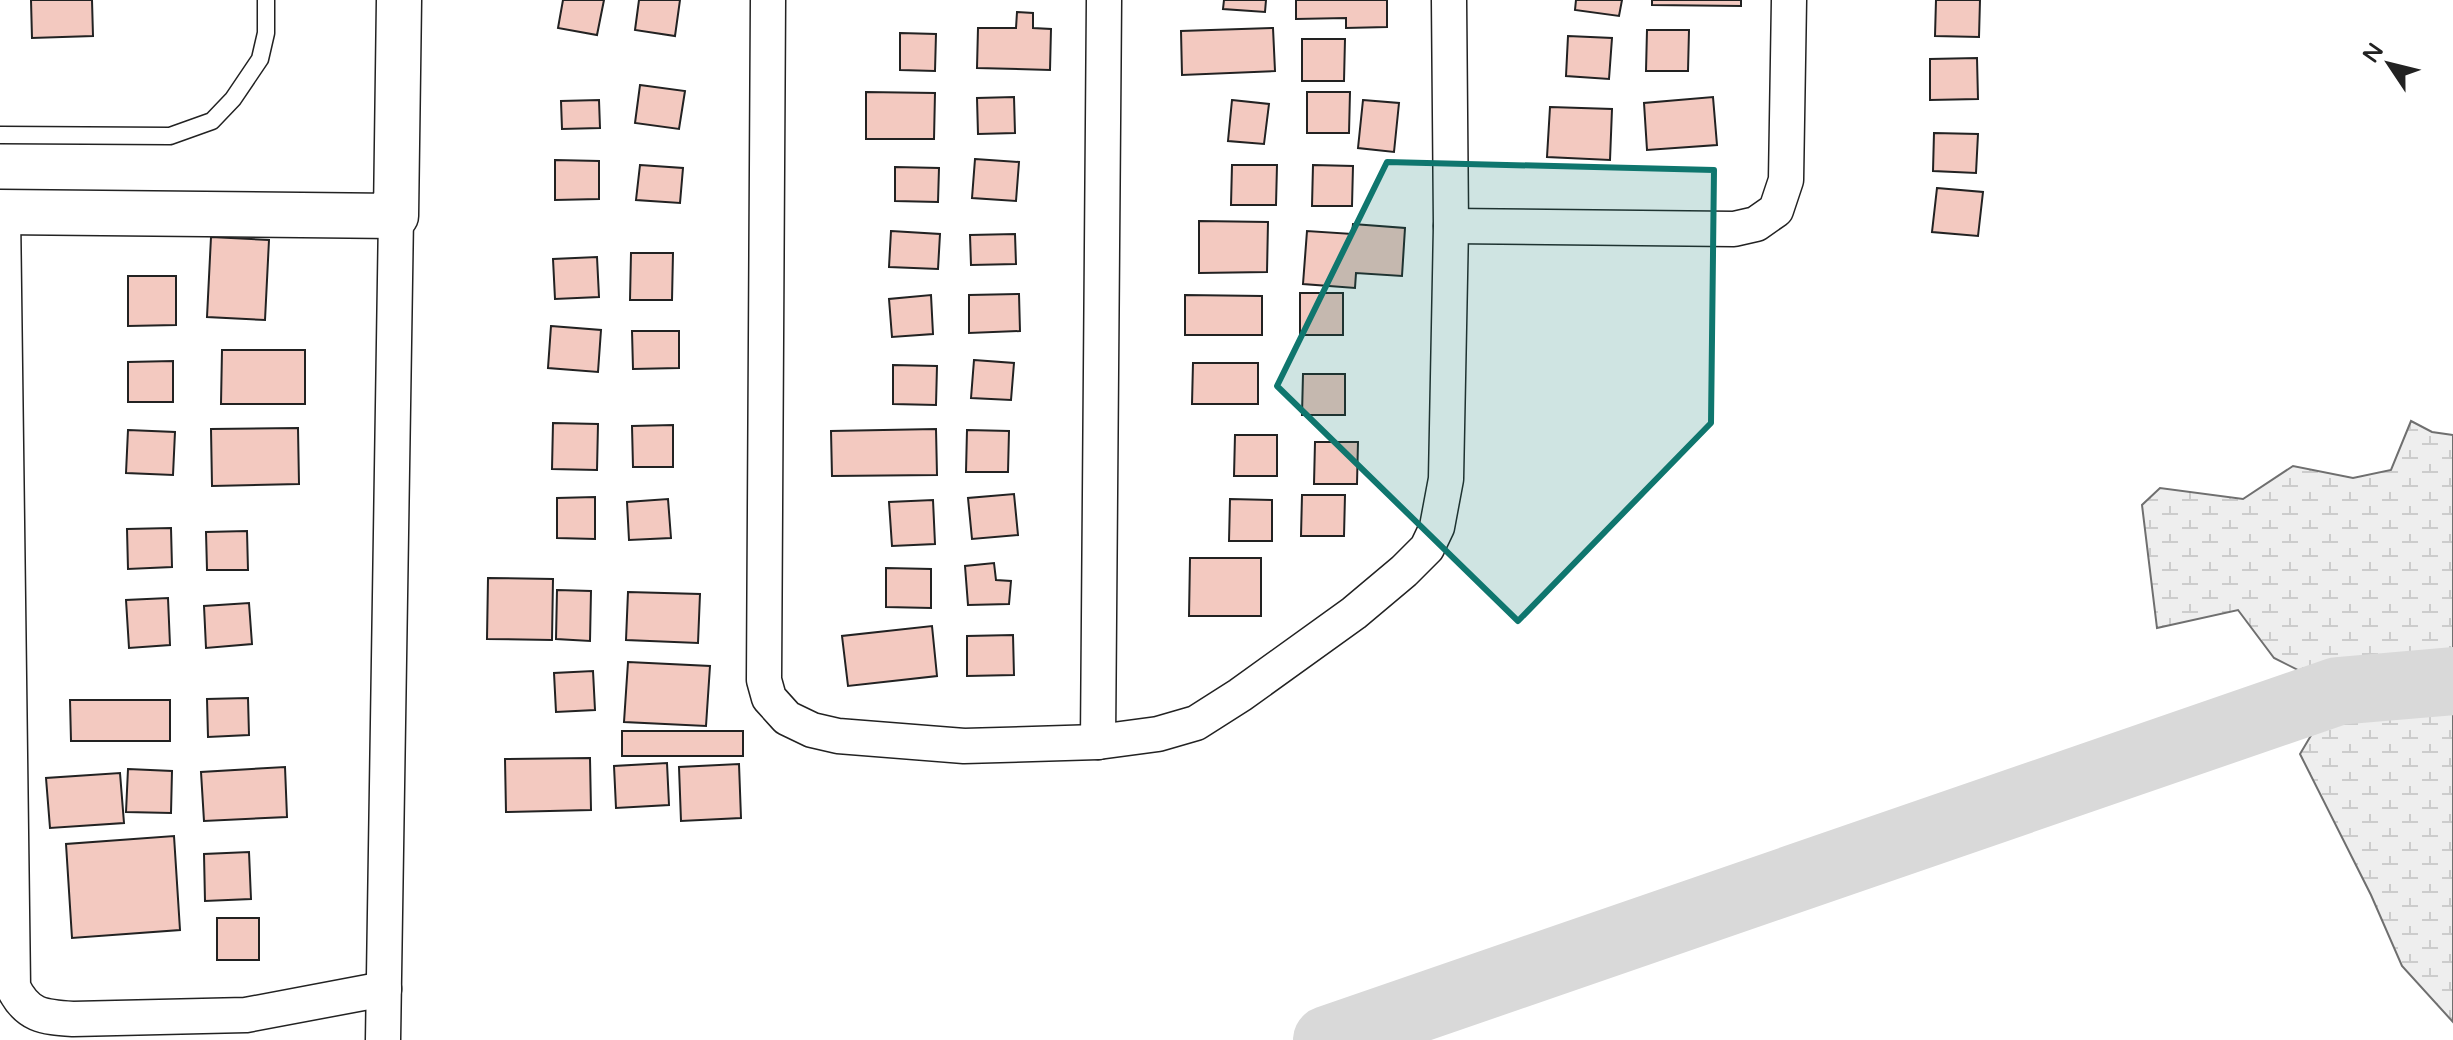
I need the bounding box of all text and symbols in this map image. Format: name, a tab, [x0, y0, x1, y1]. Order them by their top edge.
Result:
north arrow	[2349, 24, 2429, 104]
text: N	[2358, 38, 2389, 68]

